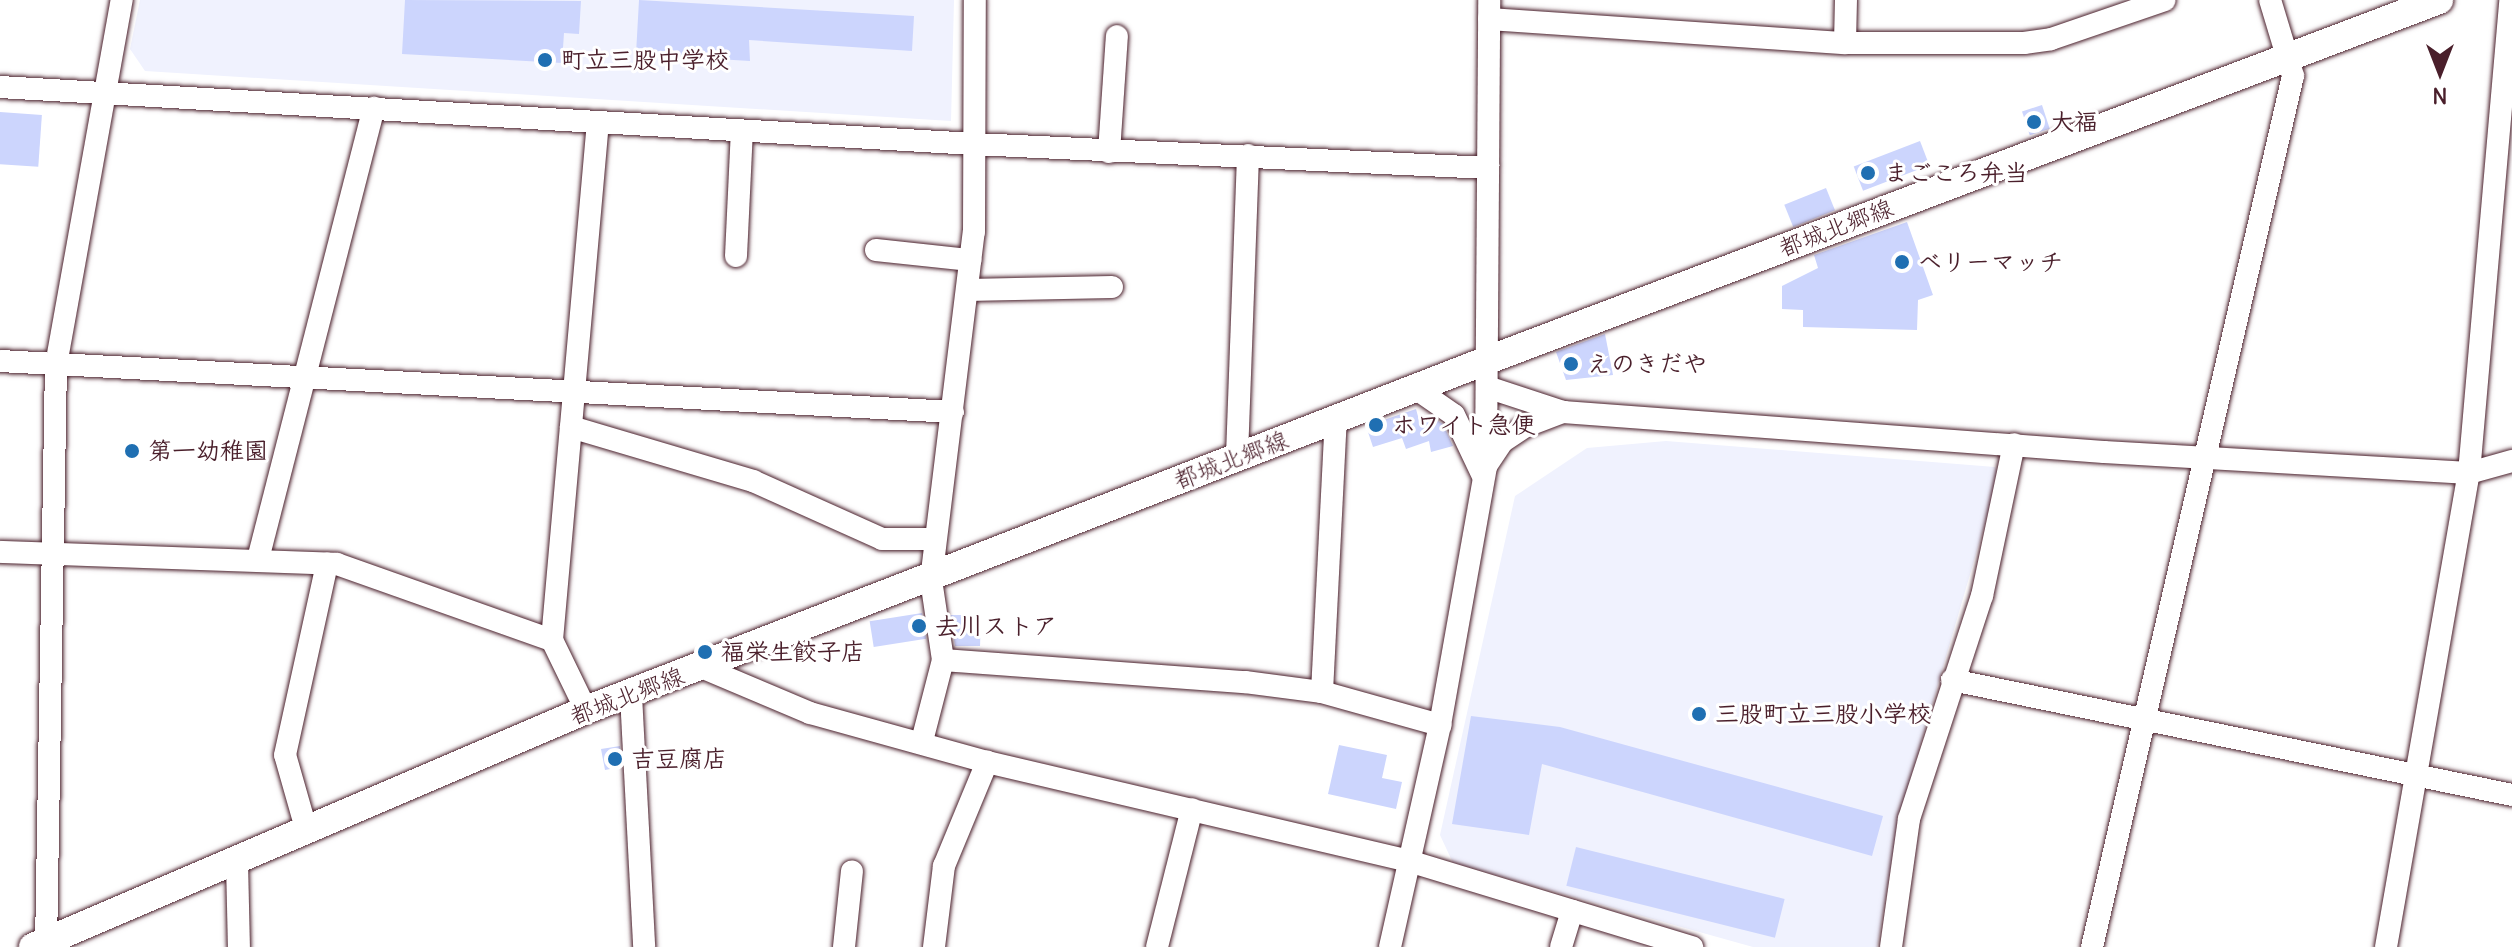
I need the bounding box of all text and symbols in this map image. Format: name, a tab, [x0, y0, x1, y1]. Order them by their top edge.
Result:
north arrow	[2400, 32, 2480, 112]
place label: 町立三股中学校	[561, 46, 729, 74]
marker: 町立三股中学校	[536, 51, 554, 69]
text: N	[2432, 82, 2448, 110]
place label: 大福	[2050, 108, 2098, 136]
marker: 大福	[2025, 113, 2043, 131]
place label: まごころ弁当	[1884, 159, 2028, 187]
marker: まごころ弁当	[1859, 164, 1877, 182]
street label: 都城北郷線	[1775, 193, 1897, 263]
place label: ベリーマッチ	[1918, 248, 2062, 276]
marker: ベリーマッチ	[1893, 253, 1911, 271]
place label: えのきだや	[1587, 350, 1707, 378]
marker: えのきだや	[1562, 355, 1580, 373]
place label: ホワイト急便	[1392, 411, 1536, 439]
marker: ホワイト急便	[1367, 416, 1385, 434]
street label: 都城北郷線	[1170, 425, 1292, 495]
place label: 第一幼稚園	[148, 437, 268, 465]
marker: 第一幼稚園	[123, 442, 141, 460]
place label: 去川ストア	[935, 612, 1055, 640]
marker: 去川ストア	[910, 617, 928, 635]
place label: 福栄生餃子店	[721, 638, 865, 666]
marker: 福栄生餃子店	[696, 643, 714, 661]
street label: 都城北郷線	[566, 661, 688, 731]
place label: 三股町立三股小学校	[1715, 700, 1931, 728]
marker: 三股町立三股小学校	[1690, 705, 1708, 723]
place label: 吉豆腐店	[631, 745, 727, 773]
marker: 吉豆腐店	[606, 750, 624, 768]

